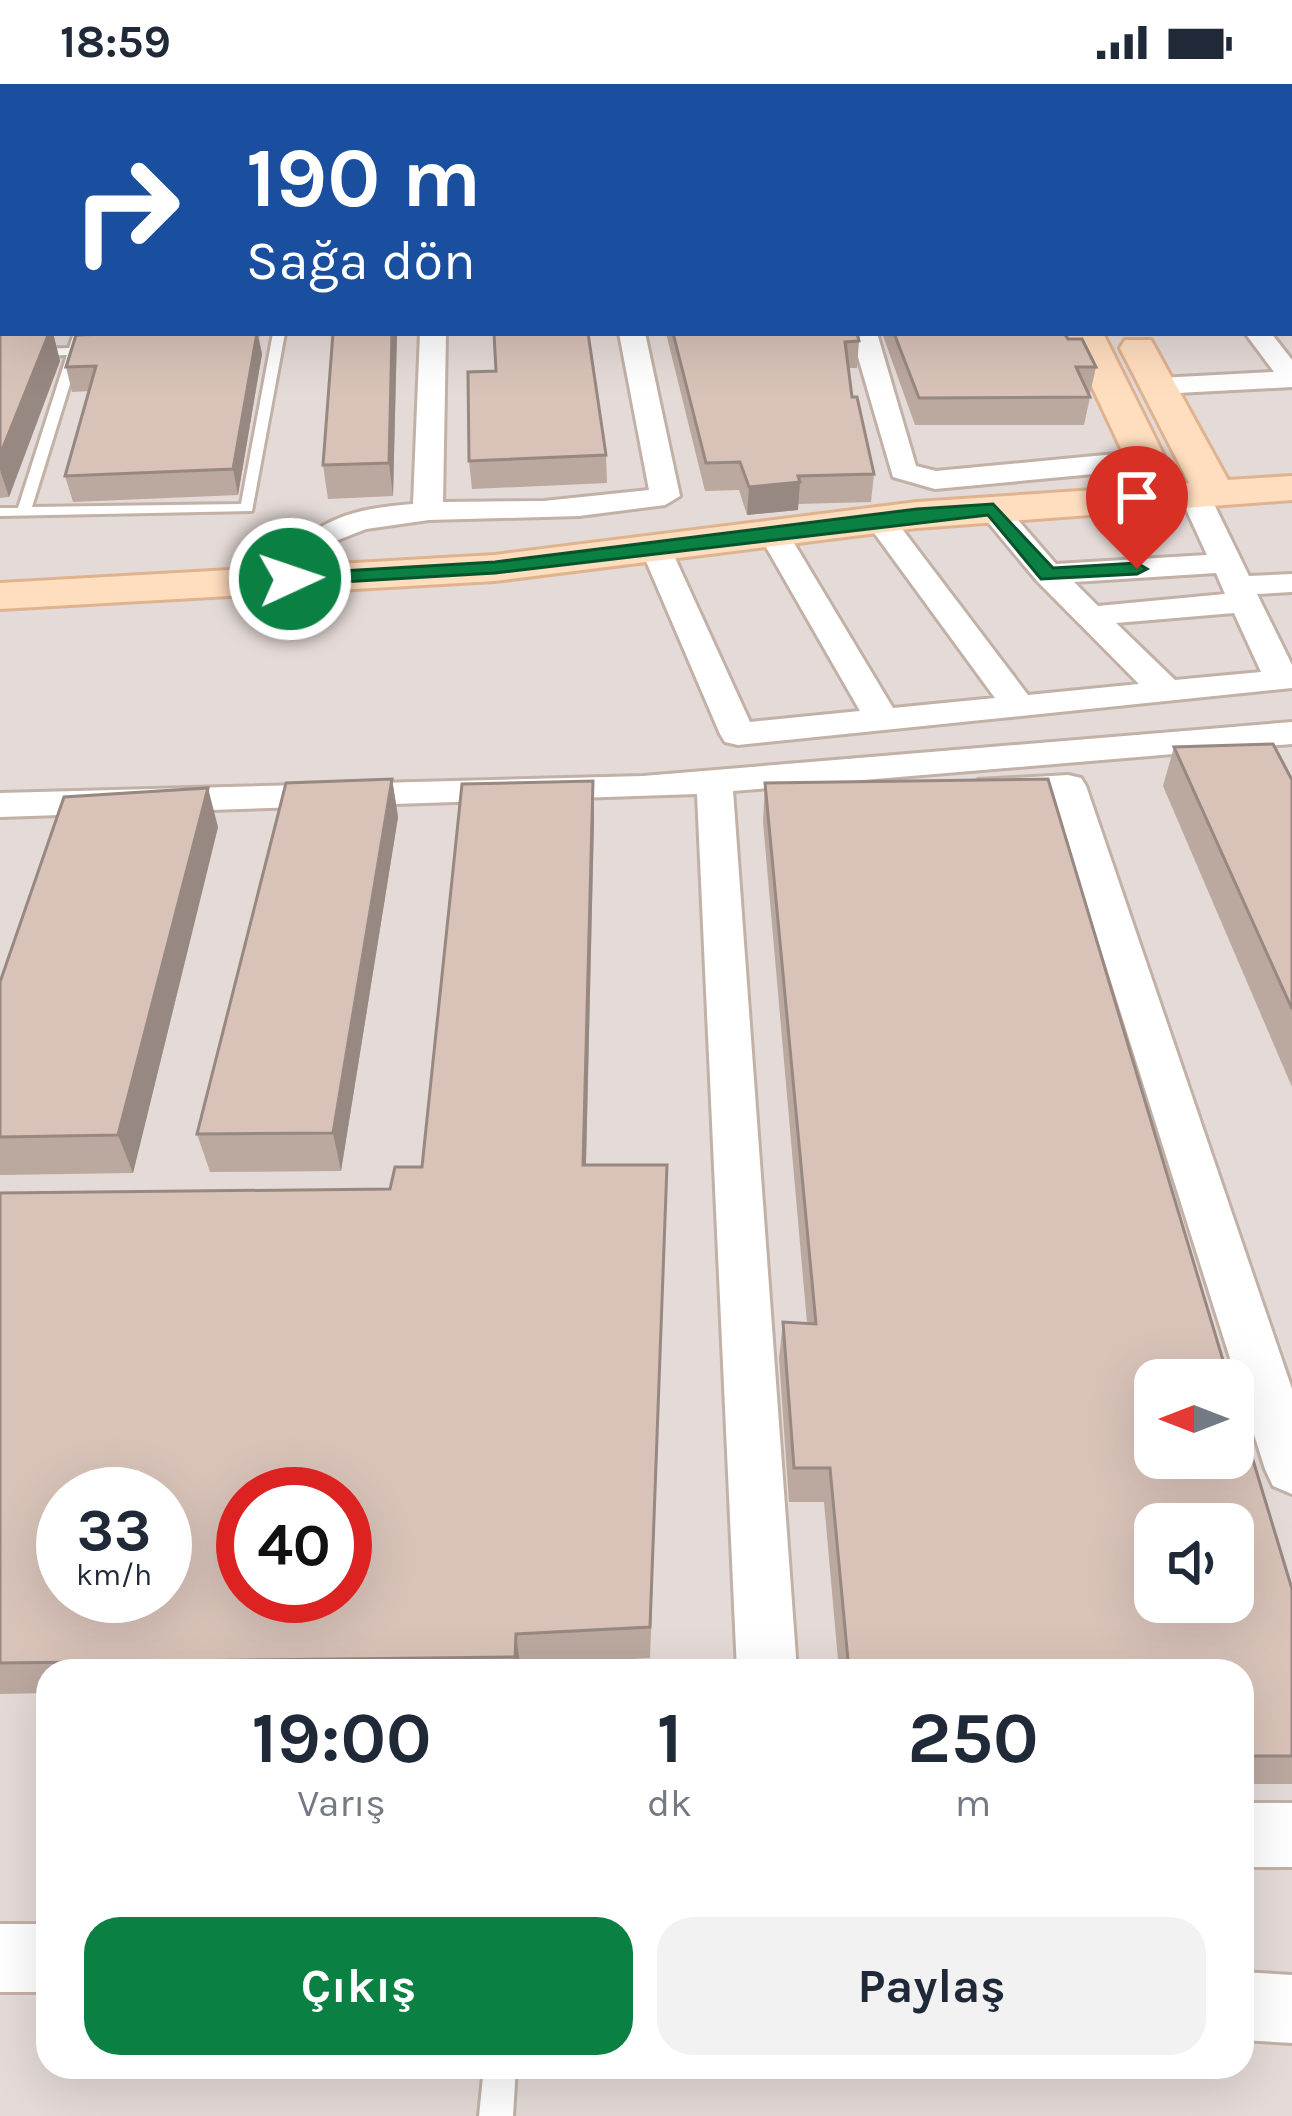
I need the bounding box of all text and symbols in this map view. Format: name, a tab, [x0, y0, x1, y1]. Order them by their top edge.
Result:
text: 18:59	[60, 16, 171, 68]
text: 190 m	[246, 129, 481, 227]
icon: right	[48, 132, 204, 288]
text: Sağa dön	[246, 229, 476, 293]
pin	[1086, 446, 1188, 569]
icon: arrive	[1104, 464, 1170, 530]
position arrow	[227, 516, 353, 642]
north arrow	[1134, 1359, 1254, 1479]
map controls	[1134, 1359, 1254, 1623]
speed limit sign: 40	[216, 1467, 372, 1623]
text: 33	[77, 1495, 151, 1565]
button: sound	[1134, 1503, 1254, 1623]
text: km/h	[76, 1557, 152, 1593]
text: 19:00	[251, 1696, 432, 1780]
text: 1	[657, 1696, 682, 1780]
text: 250	[908, 1696, 1039, 1780]
text: Varış	[297, 1780, 386, 1826]
text: dk	[647, 1780, 692, 1826]
text: m	[955, 1780, 991, 1826]
button: Çıkış	[84, 1917, 633, 2055]
button: Paylaş	[657, 1917, 1206, 2055]

